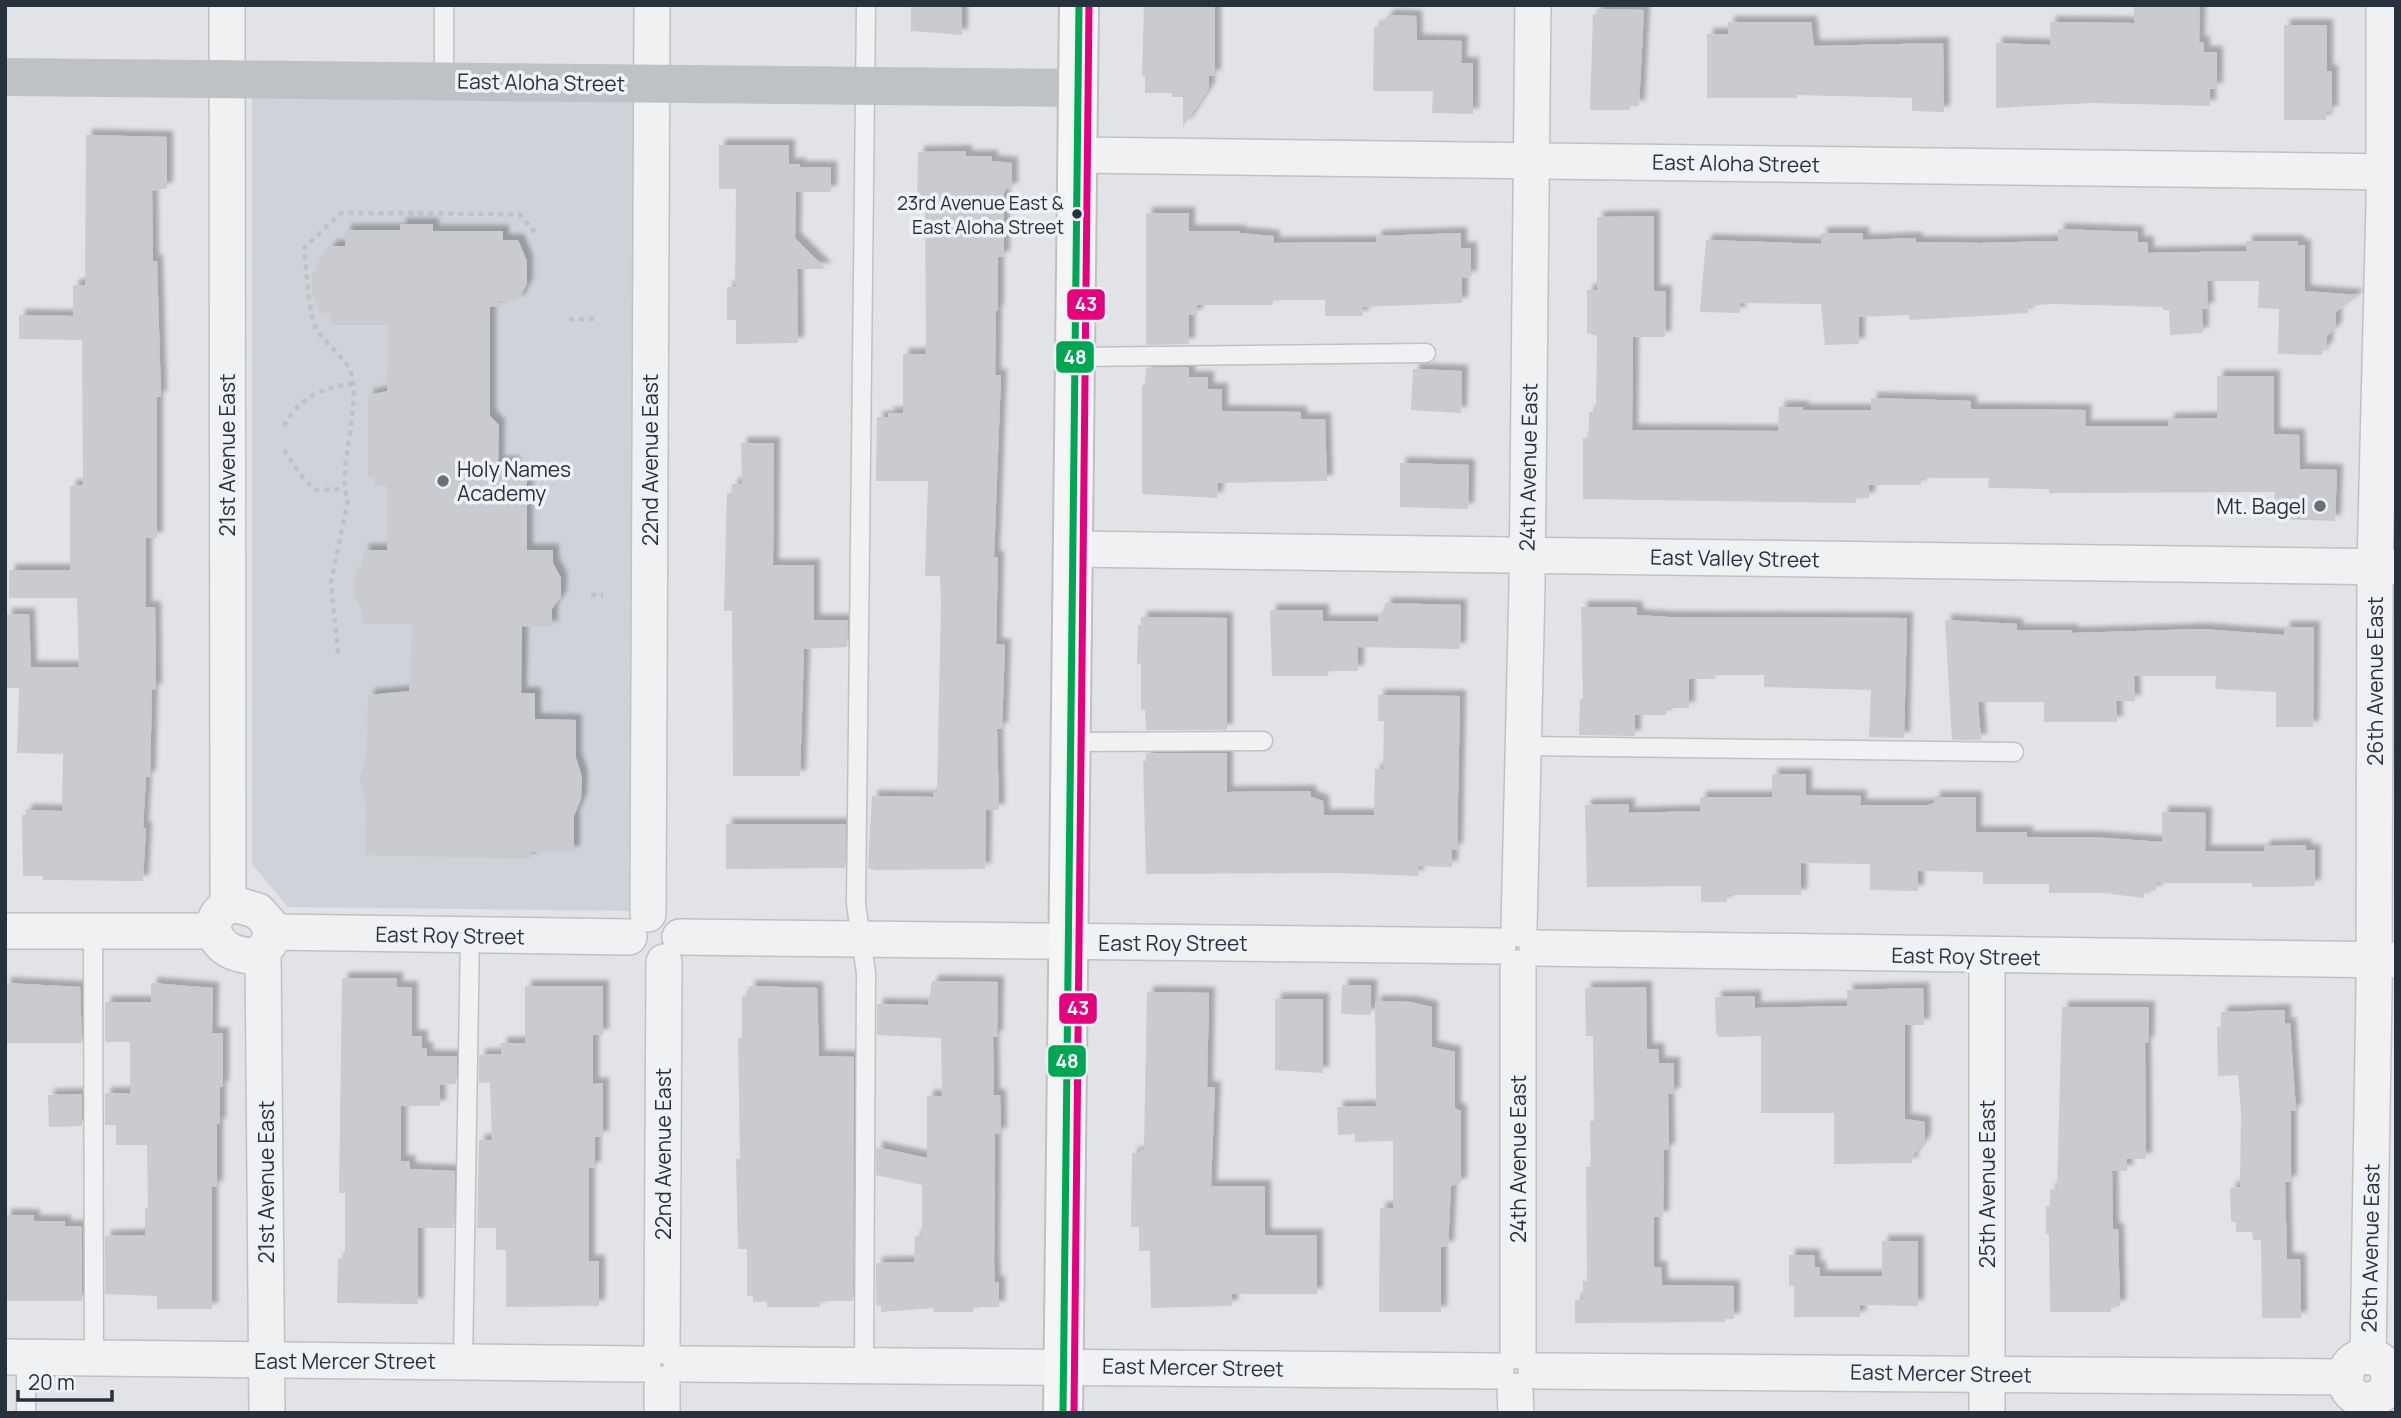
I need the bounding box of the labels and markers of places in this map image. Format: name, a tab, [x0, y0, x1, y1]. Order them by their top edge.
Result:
place label: 23rd Avenue East & East Aloha Street	[897, 190, 1065, 240]
marker: 23rd Avenue East & East Aloha Street	[1070, 207, 1084, 221]
place label: Holy Names Academy	[457, 455, 571, 507]
marker: Holy Names Academy	[435, 473, 451, 489]
place label: Mt. Bagel	[2216, 492, 2306, 520]
marker: Mt. Bagel	[2312, 498, 2328, 514]

